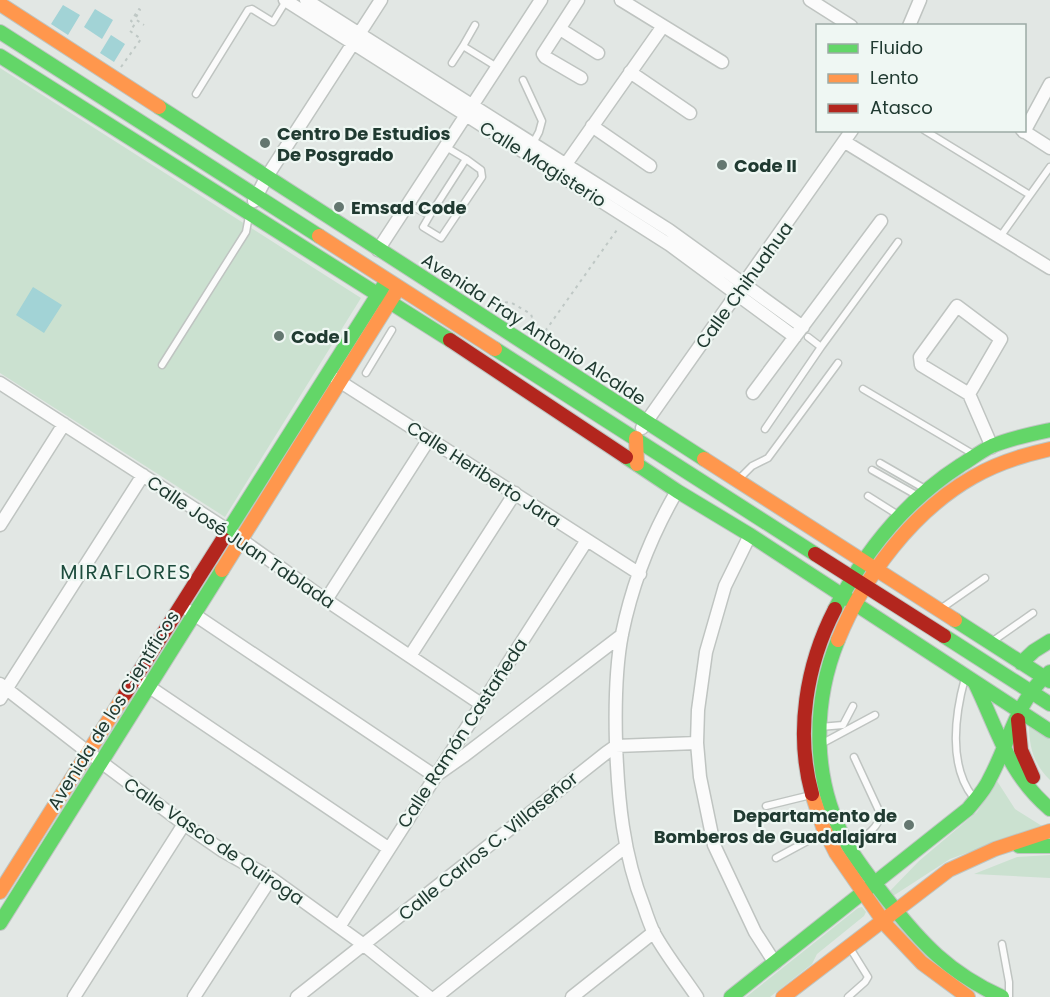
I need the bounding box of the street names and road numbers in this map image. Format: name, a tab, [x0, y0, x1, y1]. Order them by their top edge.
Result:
street label: Calle Magisterio	[475, 115, 611, 213]
street label: Calle Chihuahua	[689, 217, 799, 353]
street label: Avenida Fray Antonio Alcalde	[417, 247, 651, 411]
street label: Calle Heriberto Jara	[402, 415, 566, 533]
street label: Calle José Juan Tablada	[142, 470, 340, 614]
street label: Avenida de los Científicos	[41, 605, 185, 815]
street label: Calle Ramón Castañeda	[391, 633, 533, 833]
street label: Calle Carlos C. Villaseñor	[393, 766, 583, 926]
street label: Calle Vasco de Quiroga	[119, 771, 309, 911]

